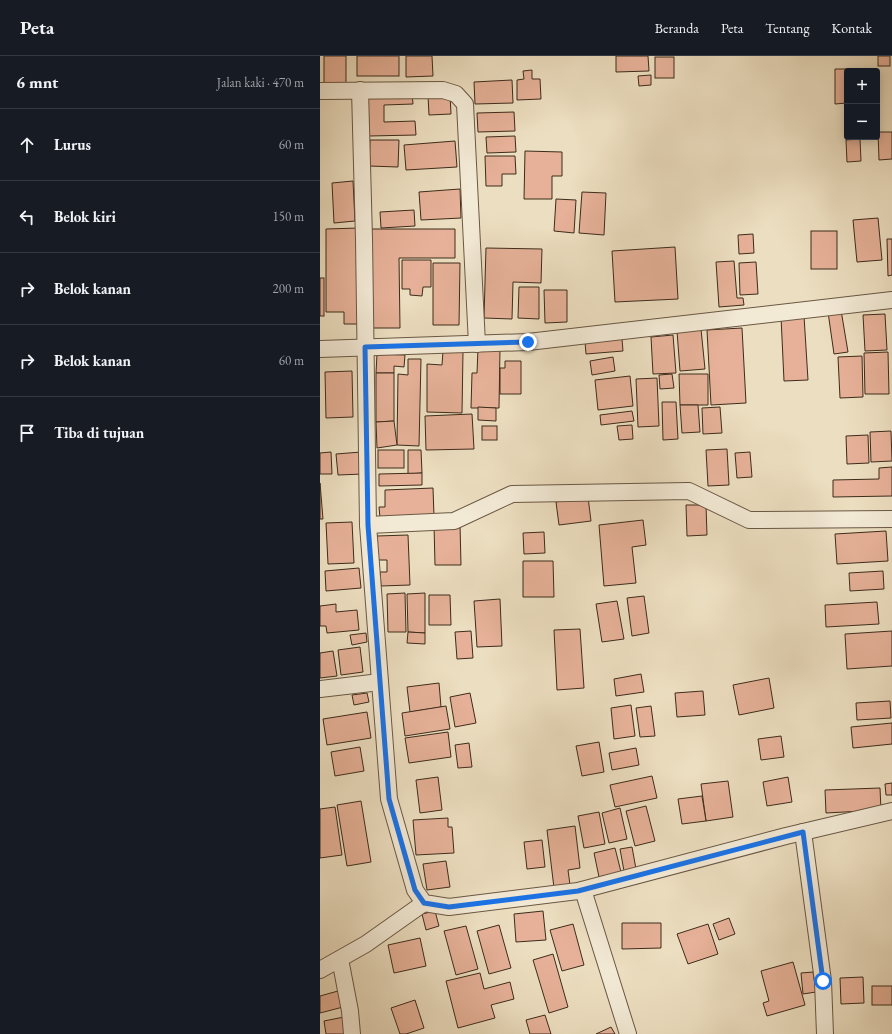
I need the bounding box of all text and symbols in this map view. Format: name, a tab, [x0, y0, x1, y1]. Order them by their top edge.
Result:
text: Peta	[20, 15, 54, 40]
text: Beranda	[655, 19, 699, 37]
text: Peta	[721, 19, 743, 37]
text: Tentang	[765, 19, 810, 37]
text: Kontak	[832, 19, 872, 37]
map controls	[844, 68, 880, 140]
button: +	[844, 68, 880, 104]
text: 6 mnt	[16, 71, 58, 93]
text: Jalan kaki · 470 m	[217, 74, 304, 91]
button: −	[844, 104, 880, 140]
icon: ahead	[16, 134, 38, 156]
text: Lurus	[54, 135, 91, 154]
text: 60 m	[279, 136, 304, 153]
icon: left	[16, 206, 38, 228]
text: Belok kiri	[54, 207, 116, 226]
text: 150 m	[273, 208, 304, 225]
icon: right	[16, 278, 38, 300]
text: Belok kanan	[54, 279, 131, 298]
text: 200 m	[273, 280, 304, 297]
route end	[519, 333, 537, 351]
icon: right	[16, 350, 38, 372]
text: Belok kanan	[54, 351, 131, 370]
text: 60 m	[279, 352, 304, 369]
icon: arrive	[16, 422, 38, 444]
text: Tiba di tujuan	[54, 423, 144, 442]
route start	[814, 972, 832, 990]

